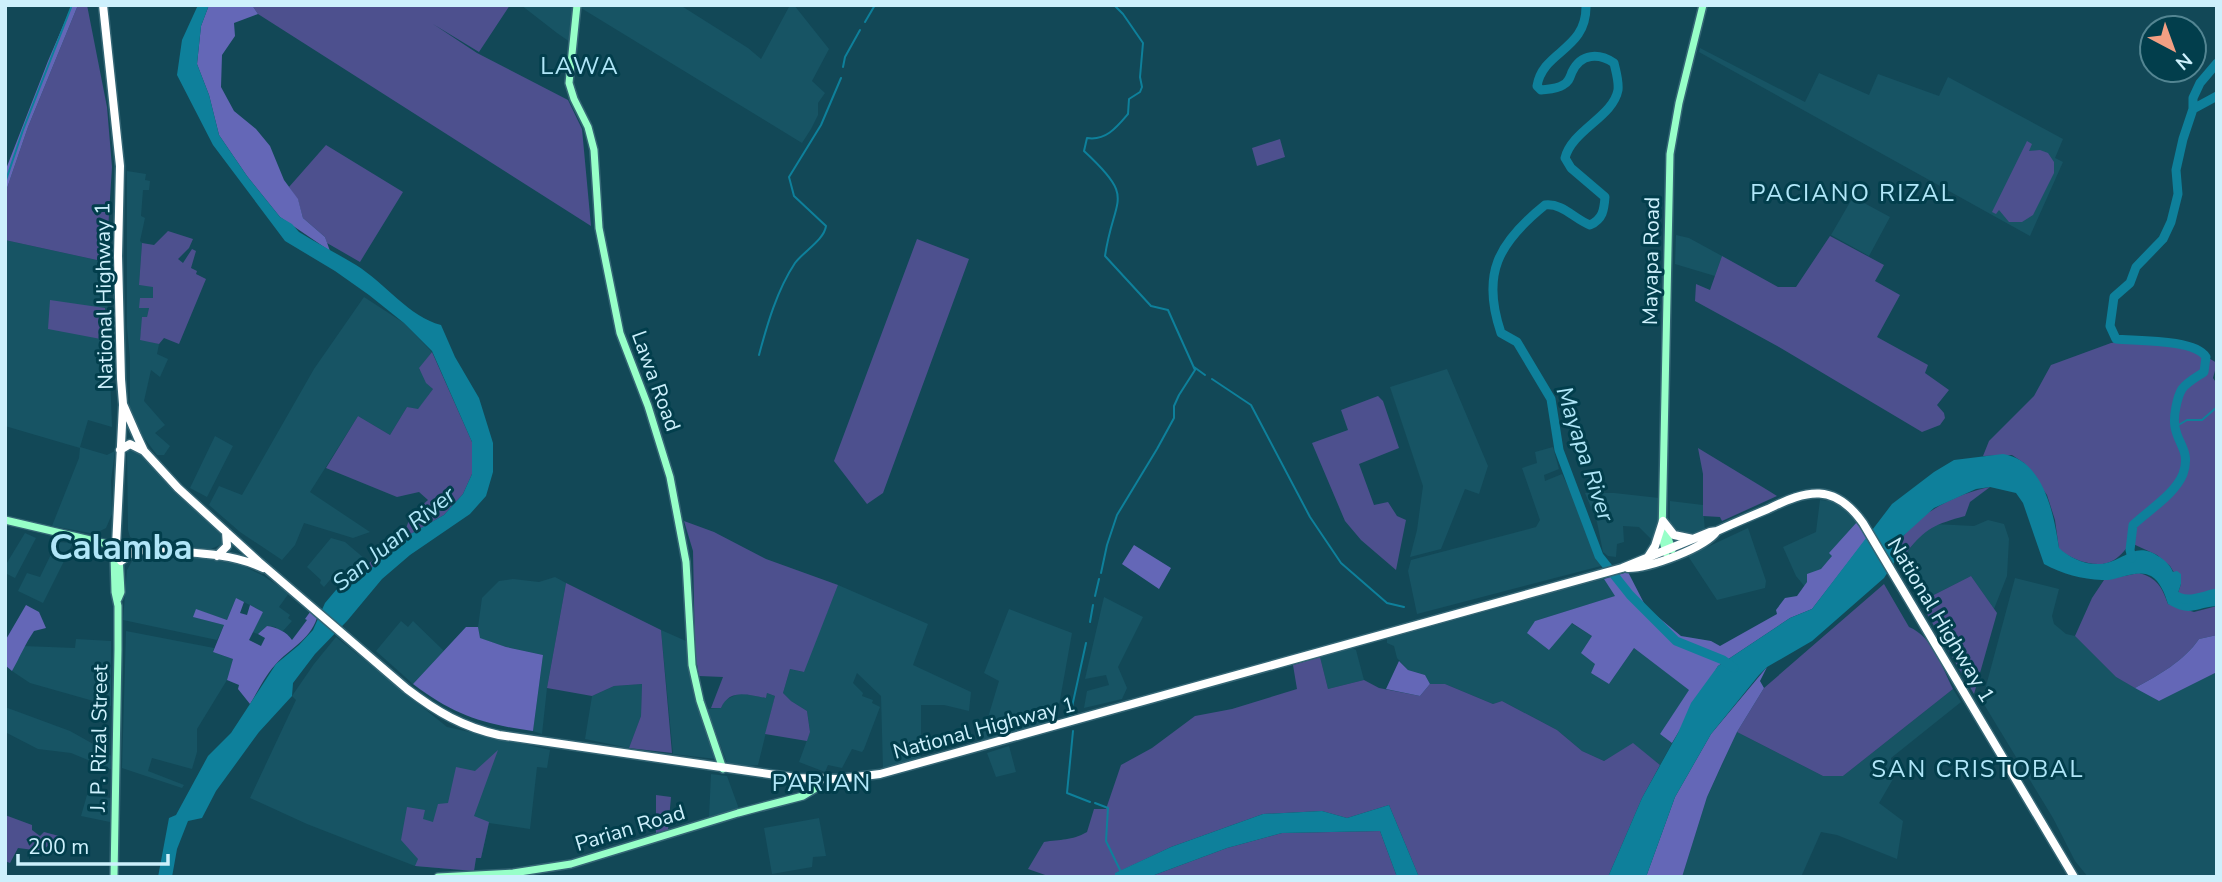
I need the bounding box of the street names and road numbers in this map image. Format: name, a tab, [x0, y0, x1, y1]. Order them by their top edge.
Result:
street label: Mayapa Road	[1636, 197, 1666, 325]
street label: National Highway 1	[88, 202, 120, 390]
street label: Lawa Road	[625, 327, 687, 435]
street label: National Highway 1	[1881, 532, 2001, 708]
street label: J. P. Rizal Street	[84, 663, 114, 813]
street label: National Highway 1	[890, 690, 1078, 766]
street label: Parian Road	[572, 798, 688, 858]

